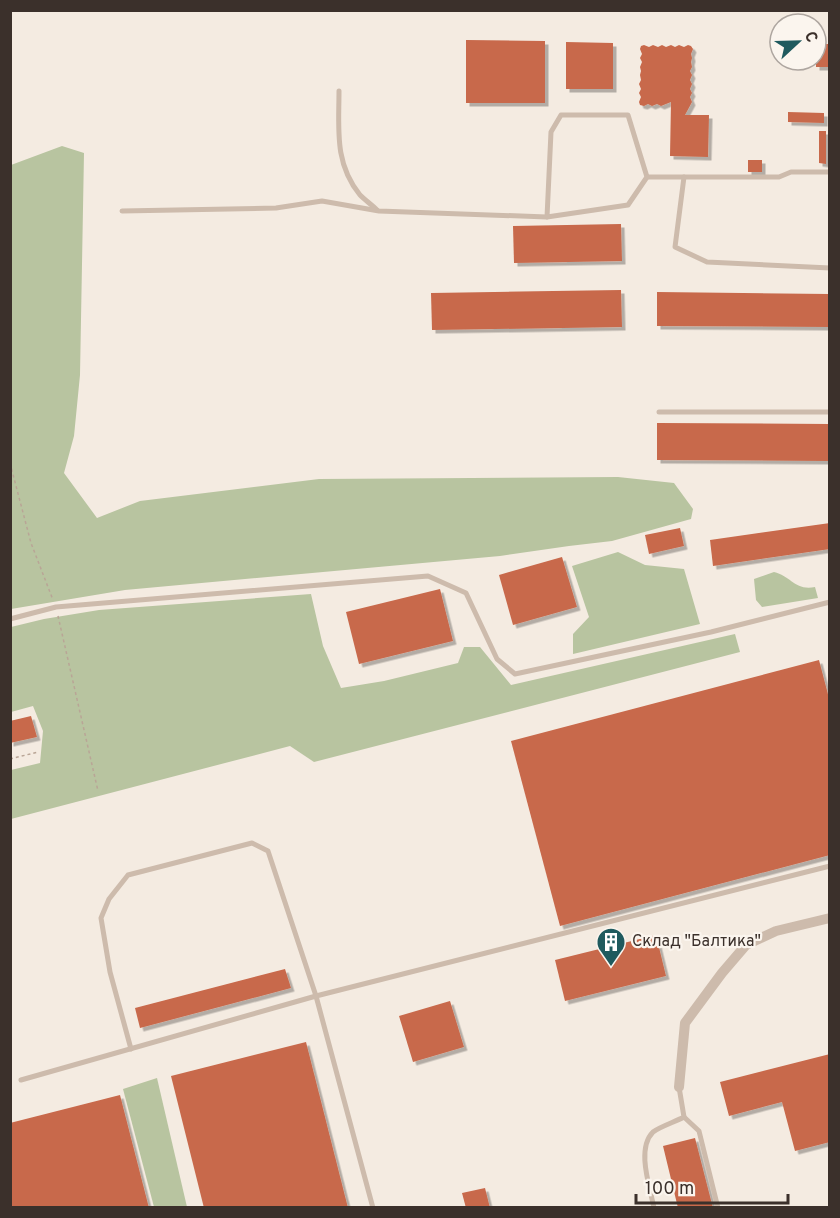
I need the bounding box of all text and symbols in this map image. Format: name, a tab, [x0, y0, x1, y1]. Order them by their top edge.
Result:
north arrow	[768, 12, 828, 72]
text: С	[799, 29, 821, 46]
building icon: Склад "Балтика"	[595, 926, 627, 968]
place label: Склад "Балтика"	[632, 932, 761, 952]
scale bar	[636, 1167, 788, 1205]
text: 100 m	[645, 1178, 694, 1201]

